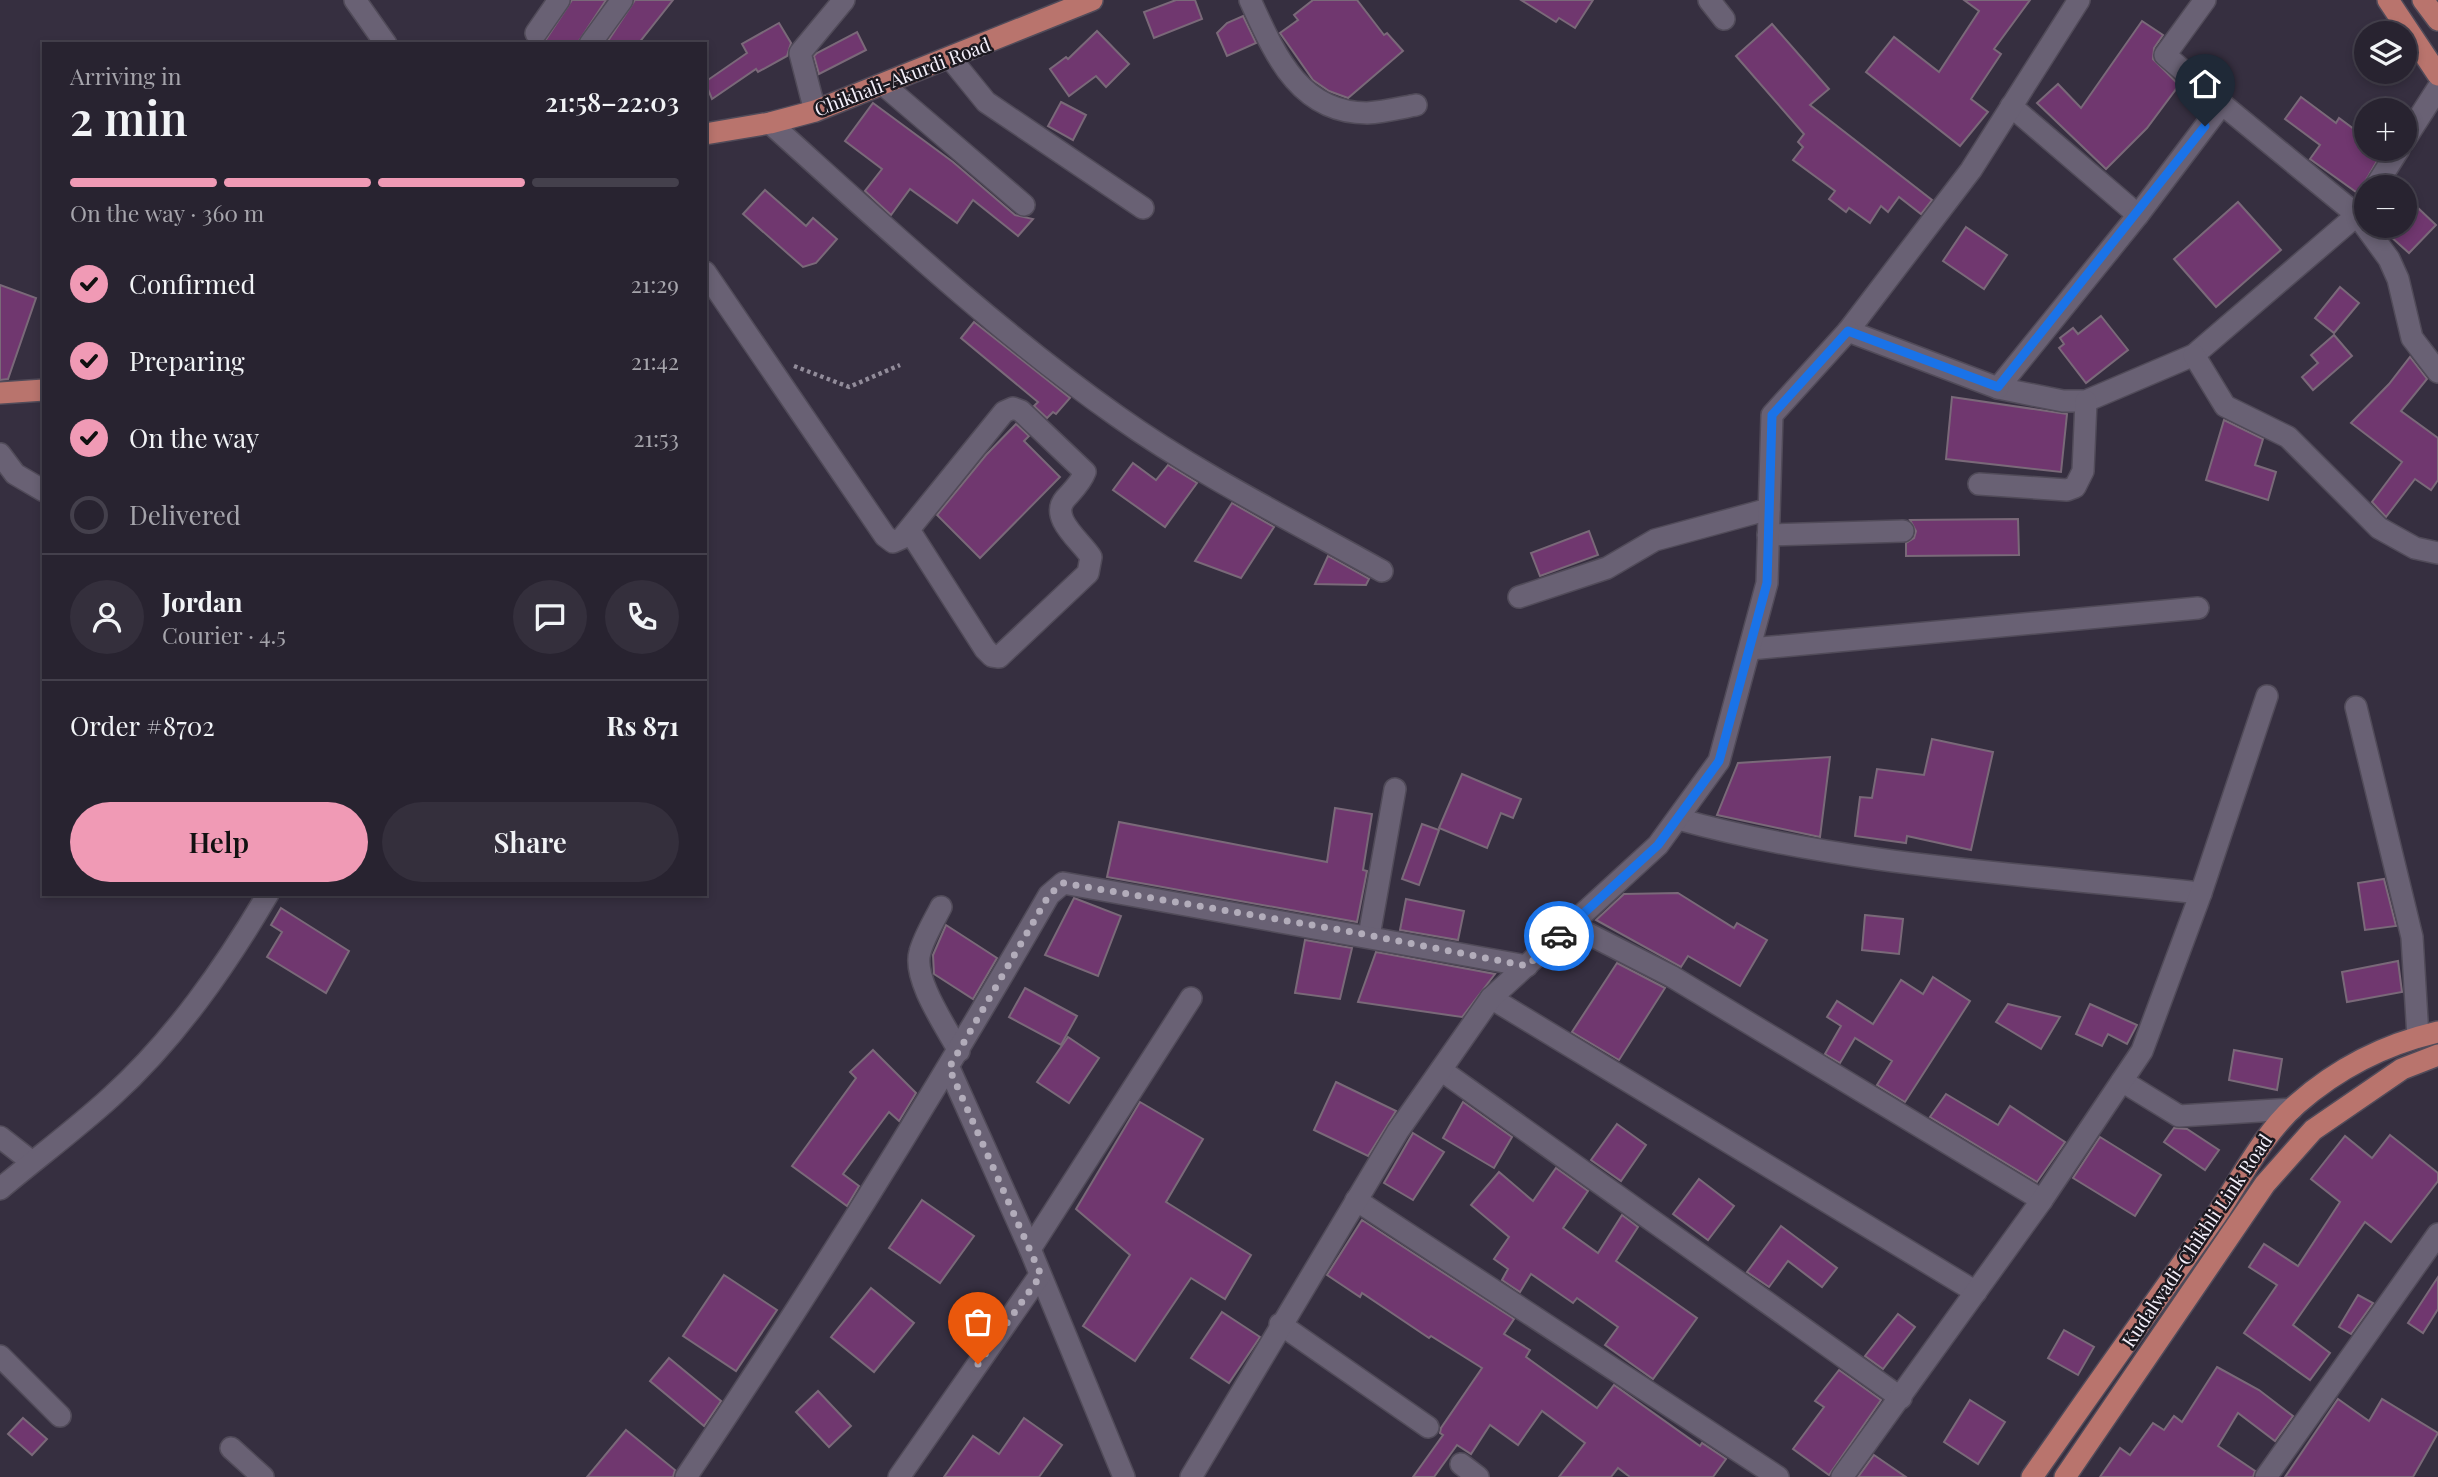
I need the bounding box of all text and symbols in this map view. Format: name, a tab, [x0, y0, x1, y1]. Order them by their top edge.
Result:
map controls	[2354, 21, 2417, 238]
button: layers	[2354, 21, 2417, 84]
street label: Chikhali-Akurdi Road	[810, 30, 994, 122]
pin	[2175, 54, 2235, 126]
text: Arriving in	[70, 60, 182, 91]
icon: home	[2186, 65, 2224, 103]
text: 21:58–22:03	[545, 84, 679, 119]
text: 2 min	[70, 86, 188, 148]
button: +	[2354, 98, 2417, 161]
button: −	[2354, 175, 2417, 238]
text: On the way · 360 m	[70, 197, 264, 228]
icon: check	[70, 265, 108, 303]
text: Confirmed	[129, 266, 256, 301]
text: 21:29	[631, 268, 679, 299]
icon: check	[70, 342, 108, 380]
text: Preparing	[129, 343, 245, 378]
text: 21:42	[631, 345, 679, 376]
icon: check	[70, 419, 108, 457]
text: On the way	[129, 420, 259, 455]
text: 21:53	[633, 422, 679, 453]
text: Delivered	[129, 497, 241, 532]
button: person	[70, 580, 144, 654]
button: chat	[513, 580, 587, 654]
button: phone	[605, 580, 679, 654]
text: Jordan	[162, 584, 242, 619]
text: Courier · 4.5	[162, 619, 286, 650]
text: Order #8702	[70, 708, 215, 743]
text: Rs 871	[607, 708, 679, 743]
button: Help	[70, 802, 368, 882]
button: Share	[382, 802, 679, 882]
courier	[1524, 901, 1594, 971]
icon: car	[1540, 917, 1578, 955]
street label: Kudalwadi-Chikhli Link Road	[2115, 1128, 2277, 1352]
pin	[948, 1292, 1008, 1364]
icon: bag	[959, 1303, 997, 1341]

